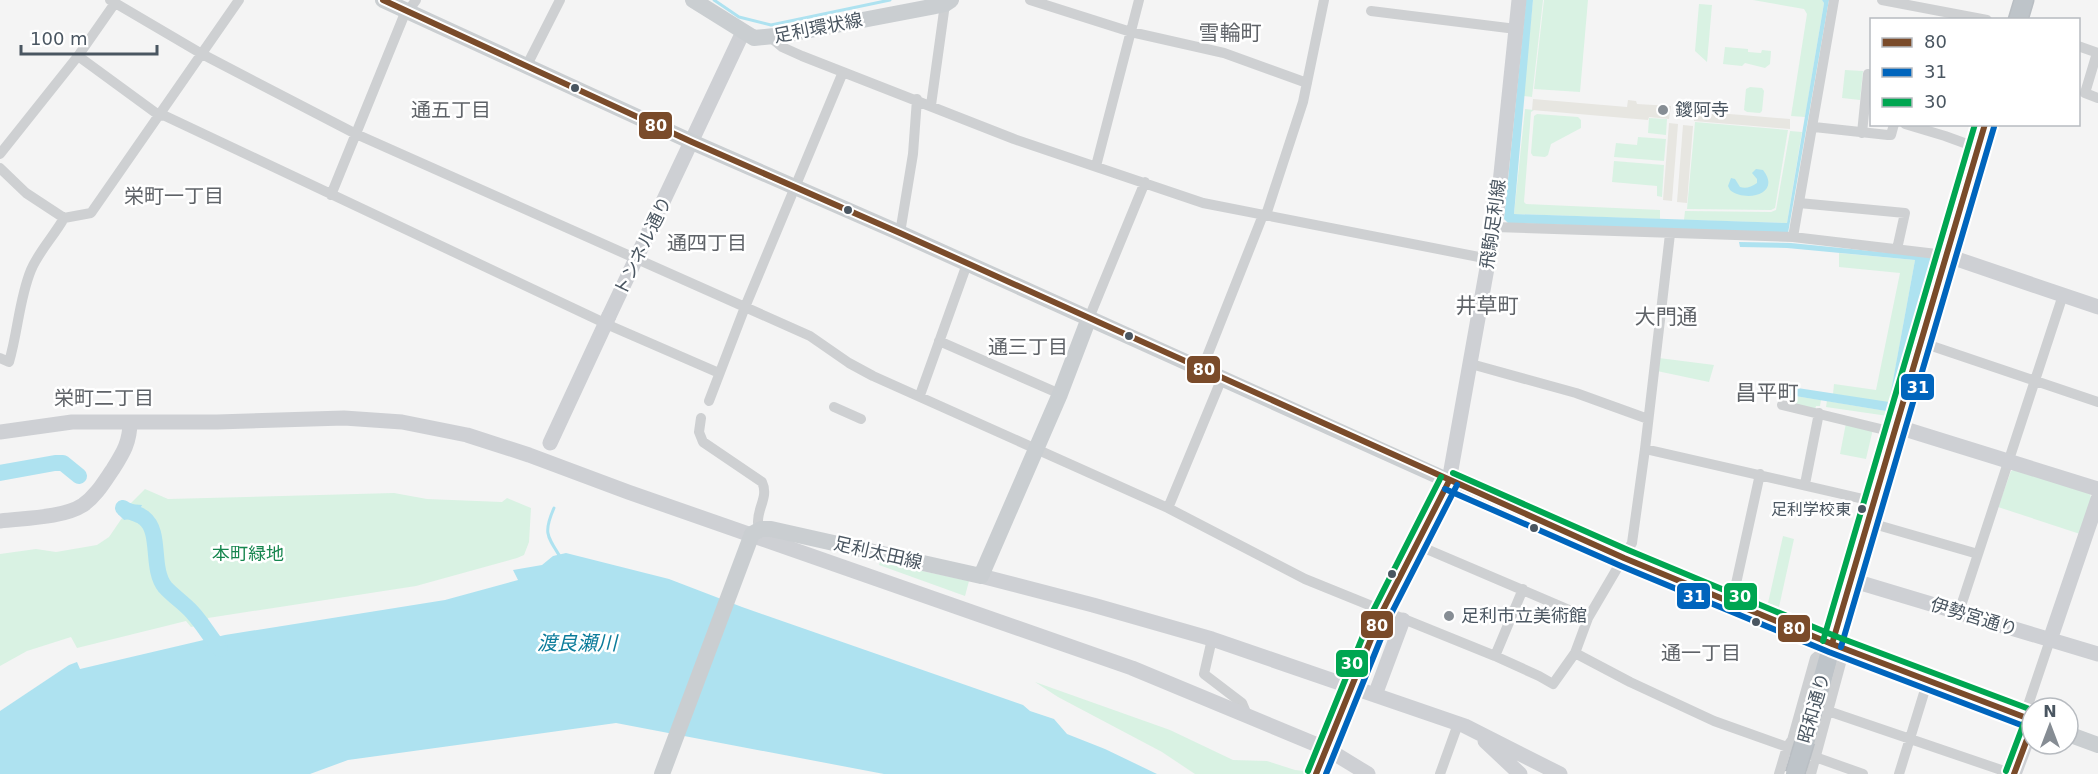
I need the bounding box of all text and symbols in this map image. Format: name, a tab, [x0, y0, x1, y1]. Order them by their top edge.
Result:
street label: 足利環状線	[772, 9, 864, 46]
scale bar	[21, 18, 158, 56]
legend	[1870, 18, 2080, 126]
district label: 雪輪町	[1199, 21, 1262, 45]
text: 100 m	[30, 28, 88, 49]
text: 80	[1924, 31, 1947, 52]
text: 31	[1924, 61, 1947, 82]
unlabelled marker	[569, 82, 581, 94]
text: 30	[1924, 91, 1947, 112]
district label: 通五丁目	[411, 98, 491, 122]
place label: 鑁阿寺	[1675, 99, 1729, 120]
marker: 鑁阿寺	[1656, 103, 1670, 117]
line badge: 80	[638, 111, 673, 140]
text: 80	[645, 116, 667, 135]
street label: 飛駒足利線	[1476, 178, 1509, 270]
district label: 栄町一丁目	[124, 184, 224, 208]
street label: トンネル通り	[610, 193, 676, 299]
unlabelled marker	[842, 204, 854, 216]
district label: 通四丁目	[667, 231, 747, 255]
district label: 井草町	[1456, 294, 1519, 318]
district label: 大門通	[1635, 305, 1698, 329]
unlabelled marker	[1123, 330, 1135, 342]
district label: 通三丁目	[988, 335, 1068, 359]
line badge: 80	[1186, 355, 1221, 384]
text: 80	[1193, 360, 1215, 379]
line badge: 31	[1900, 373, 1935, 401]
text: 31	[1907, 378, 1929, 397]
district label: 昌平町	[1736, 381, 1799, 405]
district label: 栄町二丁目	[54, 386, 154, 410]
place label: 足利学校東	[1771, 500, 1851, 519]
marker: 足利学校東	[1856, 503, 1868, 515]
unlabelled marker	[1528, 522, 1540, 534]
street label: 足利太田線	[832, 532, 924, 573]
park label: 本町緑地	[212, 543, 284, 564]
unlabelled marker	[1386, 568, 1398, 580]
line badge: 31	[1676, 582, 1711, 610]
line badge: 30	[1723, 582, 1758, 611]
text: 31	[1683, 587, 1705, 606]
text: 30	[1729, 587, 1751, 606]
street label: 伊勢宮通り	[1928, 593, 2020, 640]
place label: 足利市立美術館	[1461, 605, 1587, 626]
marker: 足利市立美術館	[1442, 609, 1456, 623]
line badge: 80	[1360, 610, 1394, 639]
line badge: 80	[1777, 614, 1811, 643]
text: 80	[1366, 616, 1388, 635]
unlabelled marker	[1750, 616, 1762, 628]
text: 80	[1783, 619, 1805, 638]
water label: 渡良瀬川	[537, 631, 619, 655]
district label: 通一丁目	[1661, 641, 1741, 665]
line badge: 30	[1335, 649, 1369, 678]
text: 30	[1341, 654, 1363, 673]
street label: 昭和通り	[1794, 670, 1834, 745]
north arrow	[2020, 696, 2080, 756]
text: N	[2043, 702, 2057, 721]

